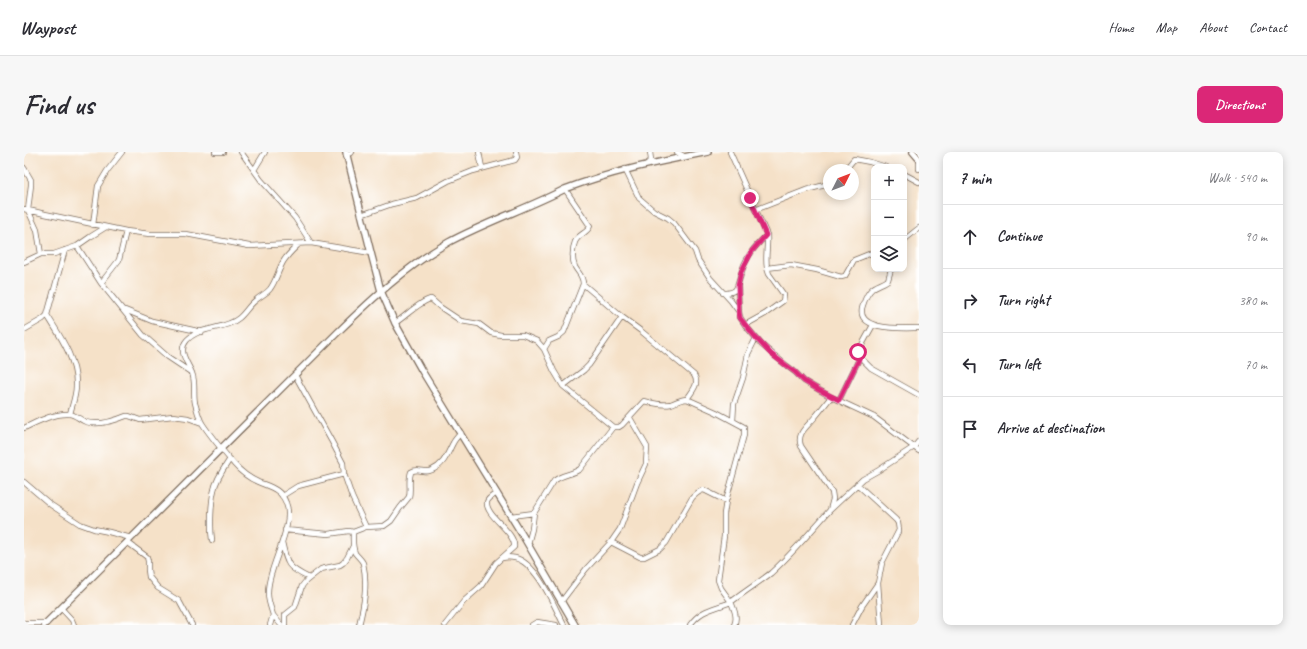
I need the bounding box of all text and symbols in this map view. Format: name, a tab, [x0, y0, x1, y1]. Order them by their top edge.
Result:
text: Waypost	[20, 16, 75, 40]
text: Home	[1108, 19, 1134, 36]
text: Map	[1156, 19, 1177, 36]
text: About	[1199, 19, 1227, 36]
text: Contact	[1249, 19, 1287, 36]
button: Directions	[1197, 86, 1283, 123]
text: Find us	[24, 87, 94, 122]
north arrow	[823, 164, 859, 200]
map controls	[871, 164, 907, 272]
button: +	[871, 164, 907, 200]
text: 7 min	[959, 168, 992, 189]
text: Walk · 540 m	[1208, 170, 1267, 186]
route end	[741, 189, 759, 207]
button: −	[871, 200, 907, 236]
icon: ahead	[959, 226, 981, 248]
text: Continue	[997, 227, 1042, 246]
text: 90 m	[1245, 229, 1267, 245]
button: layers	[871, 236, 907, 272]
icon: right	[959, 290, 981, 312]
text: Turn right	[997, 291, 1050, 310]
text: 380 m	[1239, 293, 1267, 309]
route start	[849, 343, 867, 361]
icon: left	[959, 354, 981, 376]
text: Turn left	[997, 355, 1040, 374]
text: 70 m	[1245, 357, 1267, 373]
icon: arrive	[959, 418, 981, 440]
text: Arrive at destination	[997, 419, 1104, 438]

